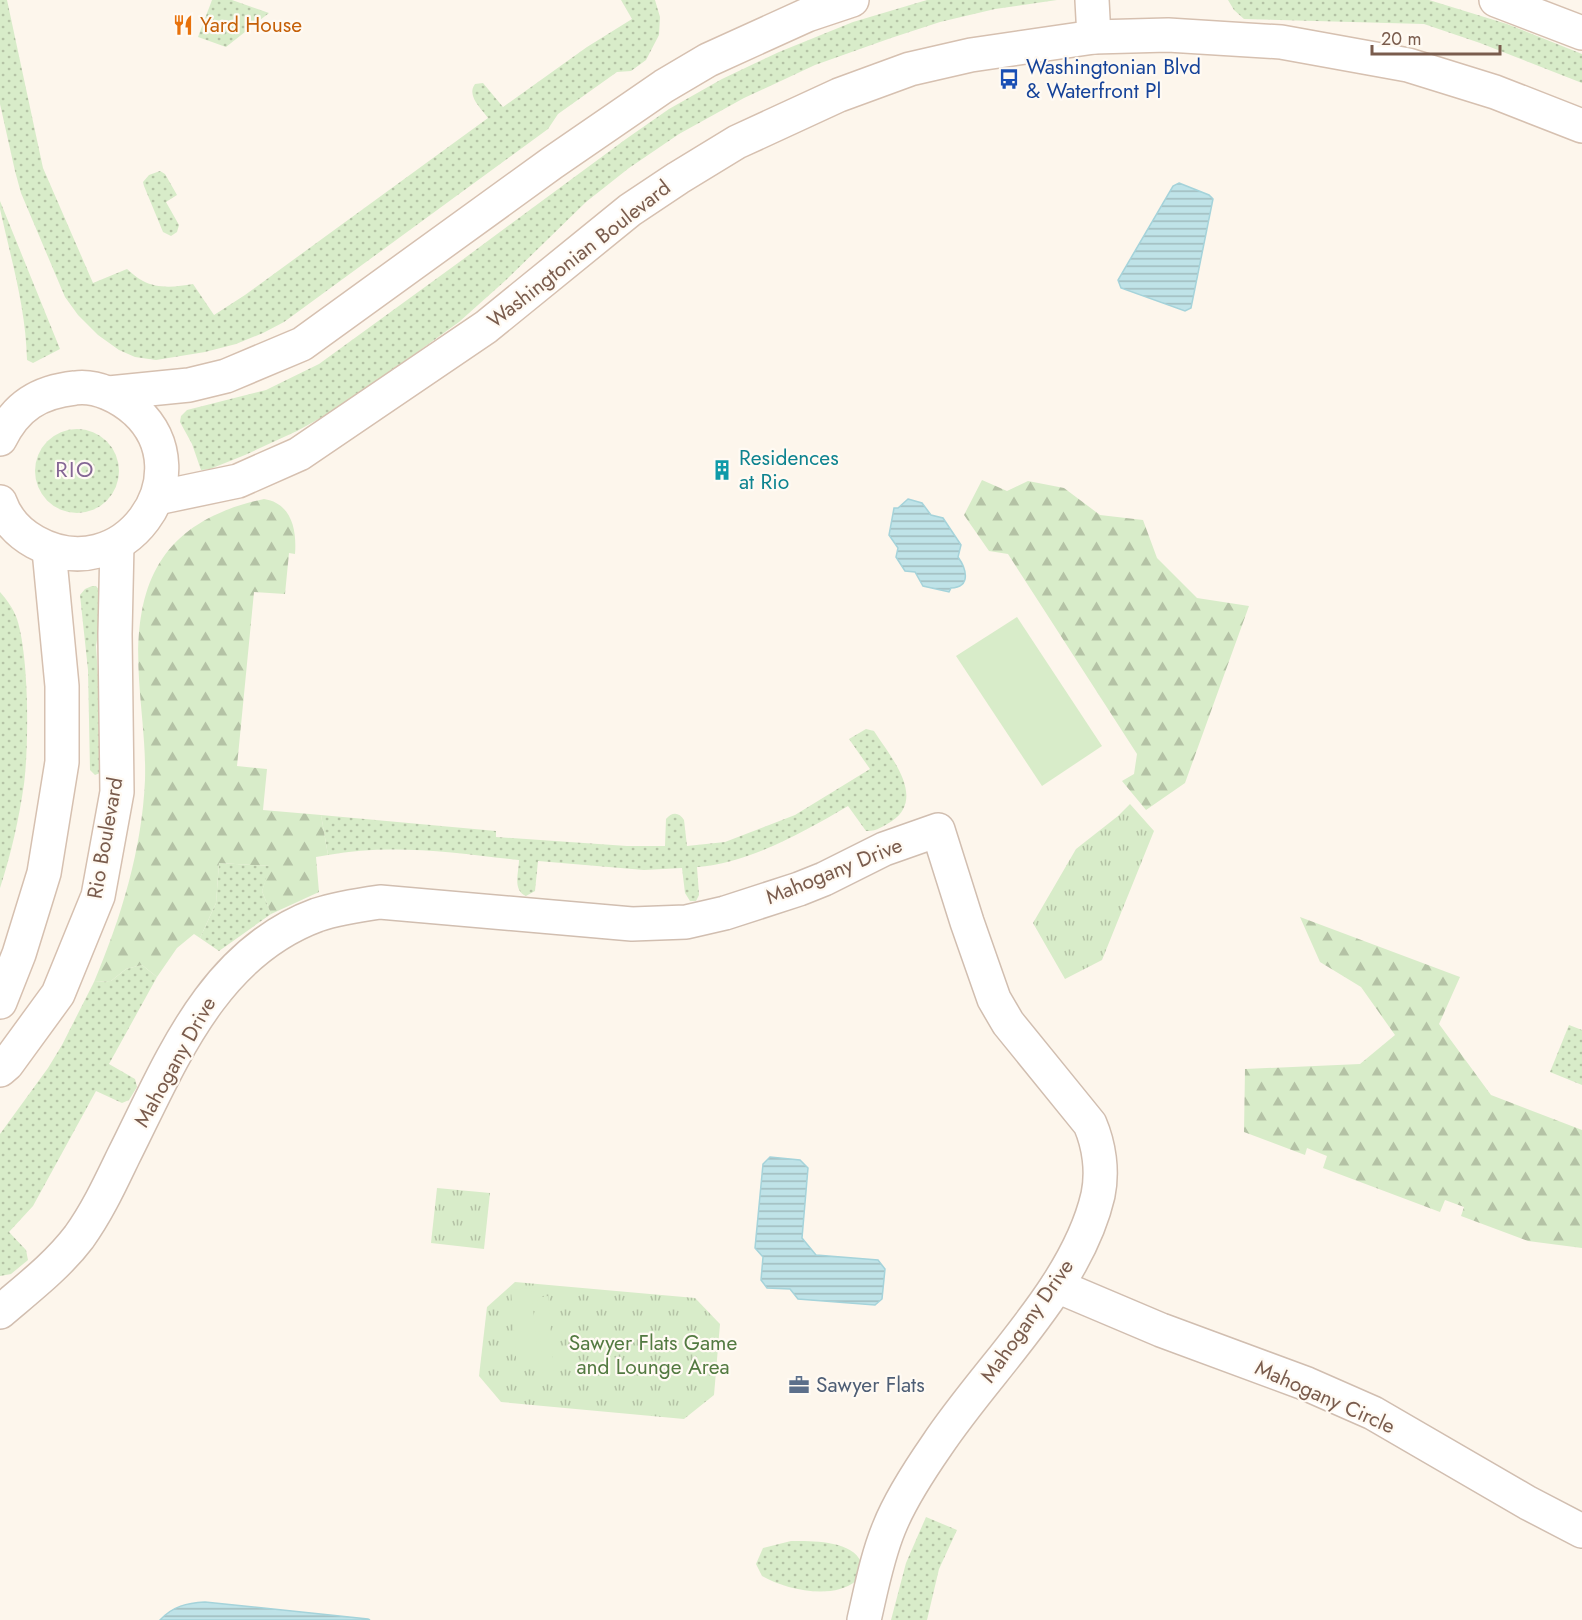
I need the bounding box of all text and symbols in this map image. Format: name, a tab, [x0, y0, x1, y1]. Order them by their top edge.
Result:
place label: Yard House	[200, 10, 302, 40]
restaurant icon: Yard House	[171, 13, 195, 37]
scale bar	[1372, 18, 1500, 56]
text: 20 m	[1381, 26, 1421, 52]
place label: Washingtonian Blvd & Waterfront Pl	[1026, 52, 1201, 106]
bus stop icon: Washingtonian Blvd & Waterfront Pl	[997, 67, 1021, 91]
street label: Washingtonian Boulevard	[481, 173, 677, 335]
place label: Residences at Rio	[739, 443, 839, 497]
district label: RIO	[55, 453, 95, 485]
building icon: Residences at Rio	[710, 458, 734, 482]
street label: Rio Boulevard	[80, 775, 130, 901]
street label: Mahogany Drive	[761, 830, 907, 912]
street label: Mahogany Drive	[127, 991, 223, 1133]
street label: Mahogany Drive	[973, 1253, 1081, 1389]
park label: Sawyer Flats Game and Lounge Area	[569, 1328, 737, 1382]
street label: Mahogany Circle	[1250, 1353, 1400, 1441]
place label: Sawyer Flats	[816, 1370, 925, 1400]
office icon: Sawyer Flats	[787, 1373, 811, 1397]

